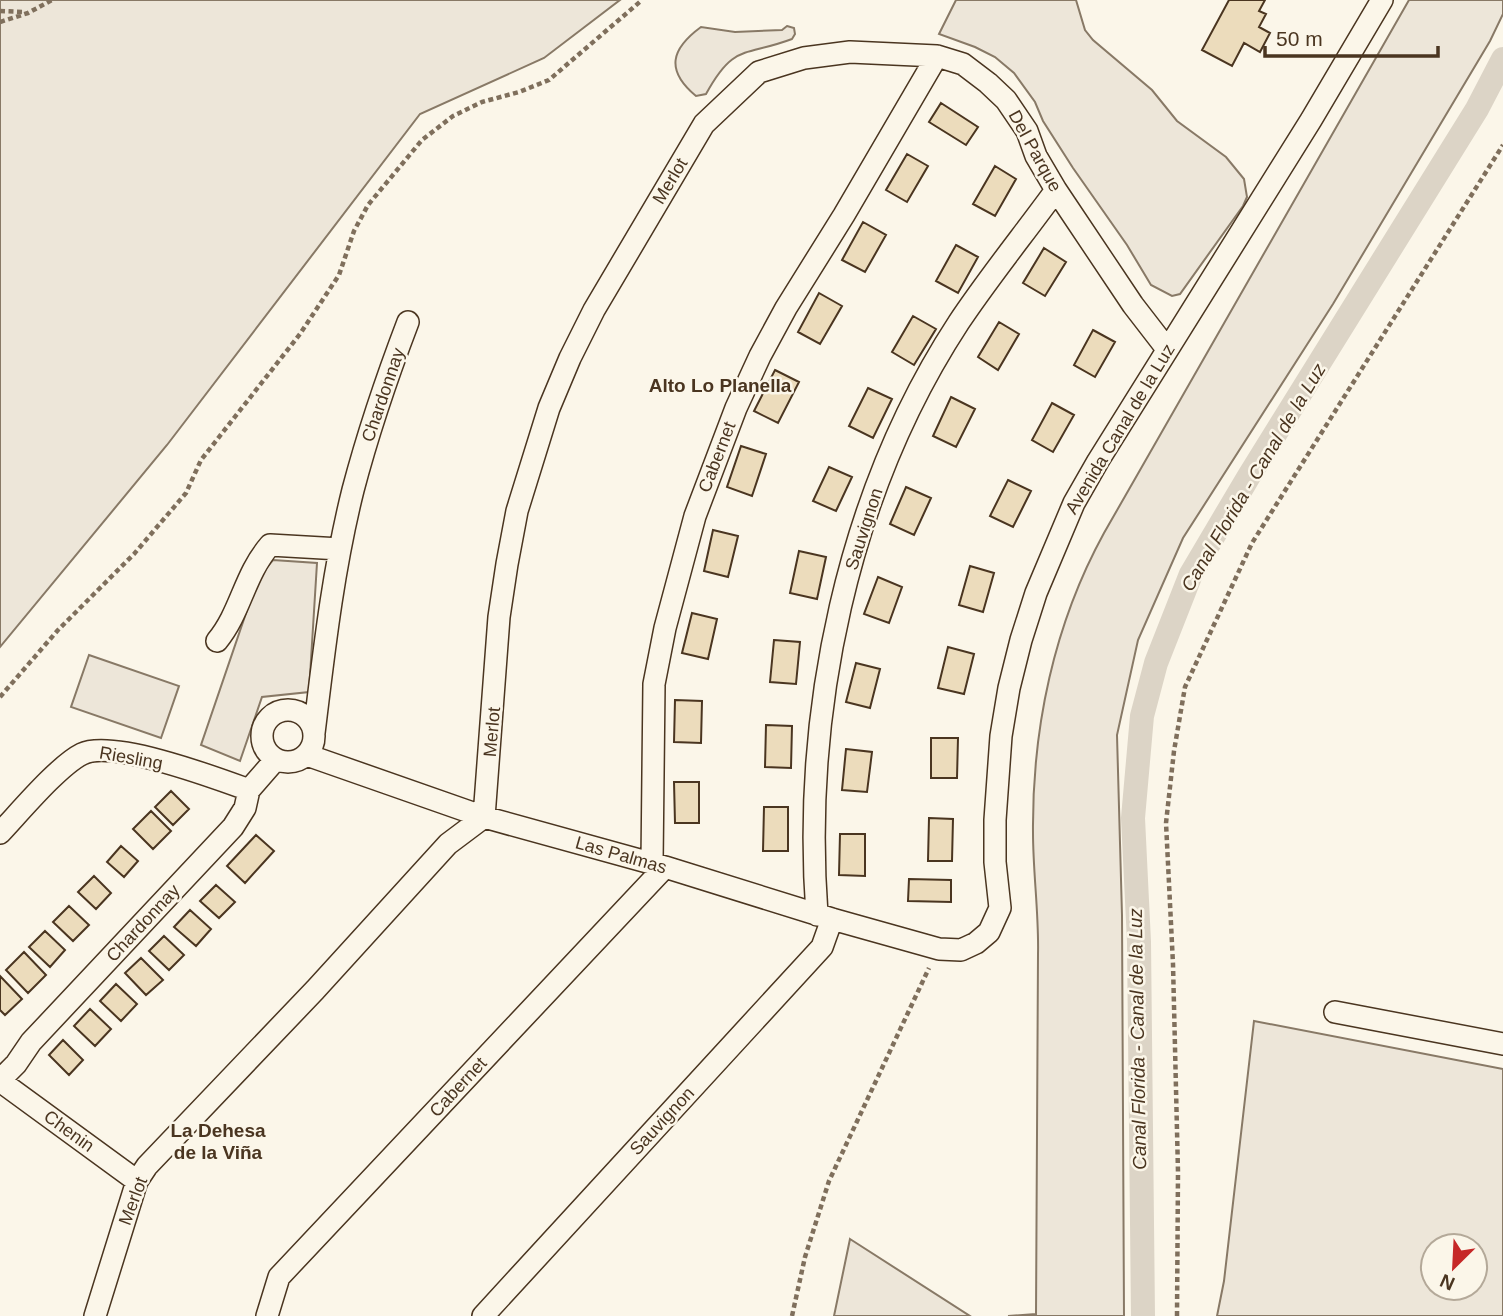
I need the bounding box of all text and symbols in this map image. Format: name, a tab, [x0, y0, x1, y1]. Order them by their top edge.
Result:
scale bar	[1265, 14, 1438, 58]
text: 50 m	[1276, 27, 1323, 50]
street label: Del Parque	[1004, 107, 1066, 195]
street label: Merlot	[649, 154, 691, 208]
street label: Avenida Canal de la Luz	[1061, 340, 1179, 518]
street label: Chardonnay	[358, 345, 408, 445]
water label: Canal Florida - Canal de la Luz	[1177, 359, 1330, 595]
district label: Alto Lo Planella	[649, 375, 792, 396]
street label: Cabernet	[694, 419, 740, 495]
street label: Sauvignon	[841, 485, 887, 573]
street label: Merlot	[480, 706, 504, 758]
street label: Riesling	[98, 743, 164, 773]
street label: Las Palmas	[573, 832, 669, 878]
street label: Chardonnay	[102, 880, 184, 966]
water label: Canal Florida - Canal de la Luz	[1125, 907, 1150, 1170]
street label: Cabernet	[425, 1053, 491, 1121]
street label: Sauvignon	[626, 1083, 698, 1159]
street label: Chenin	[40, 1106, 98, 1156]
district label: La Dehesa de la Viña	[170, 1120, 266, 1163]
street label: Merlot	[115, 1174, 151, 1228]
north arrow	[1419, 1232, 1489, 1302]
text: N	[1437, 1270, 1458, 1294]

